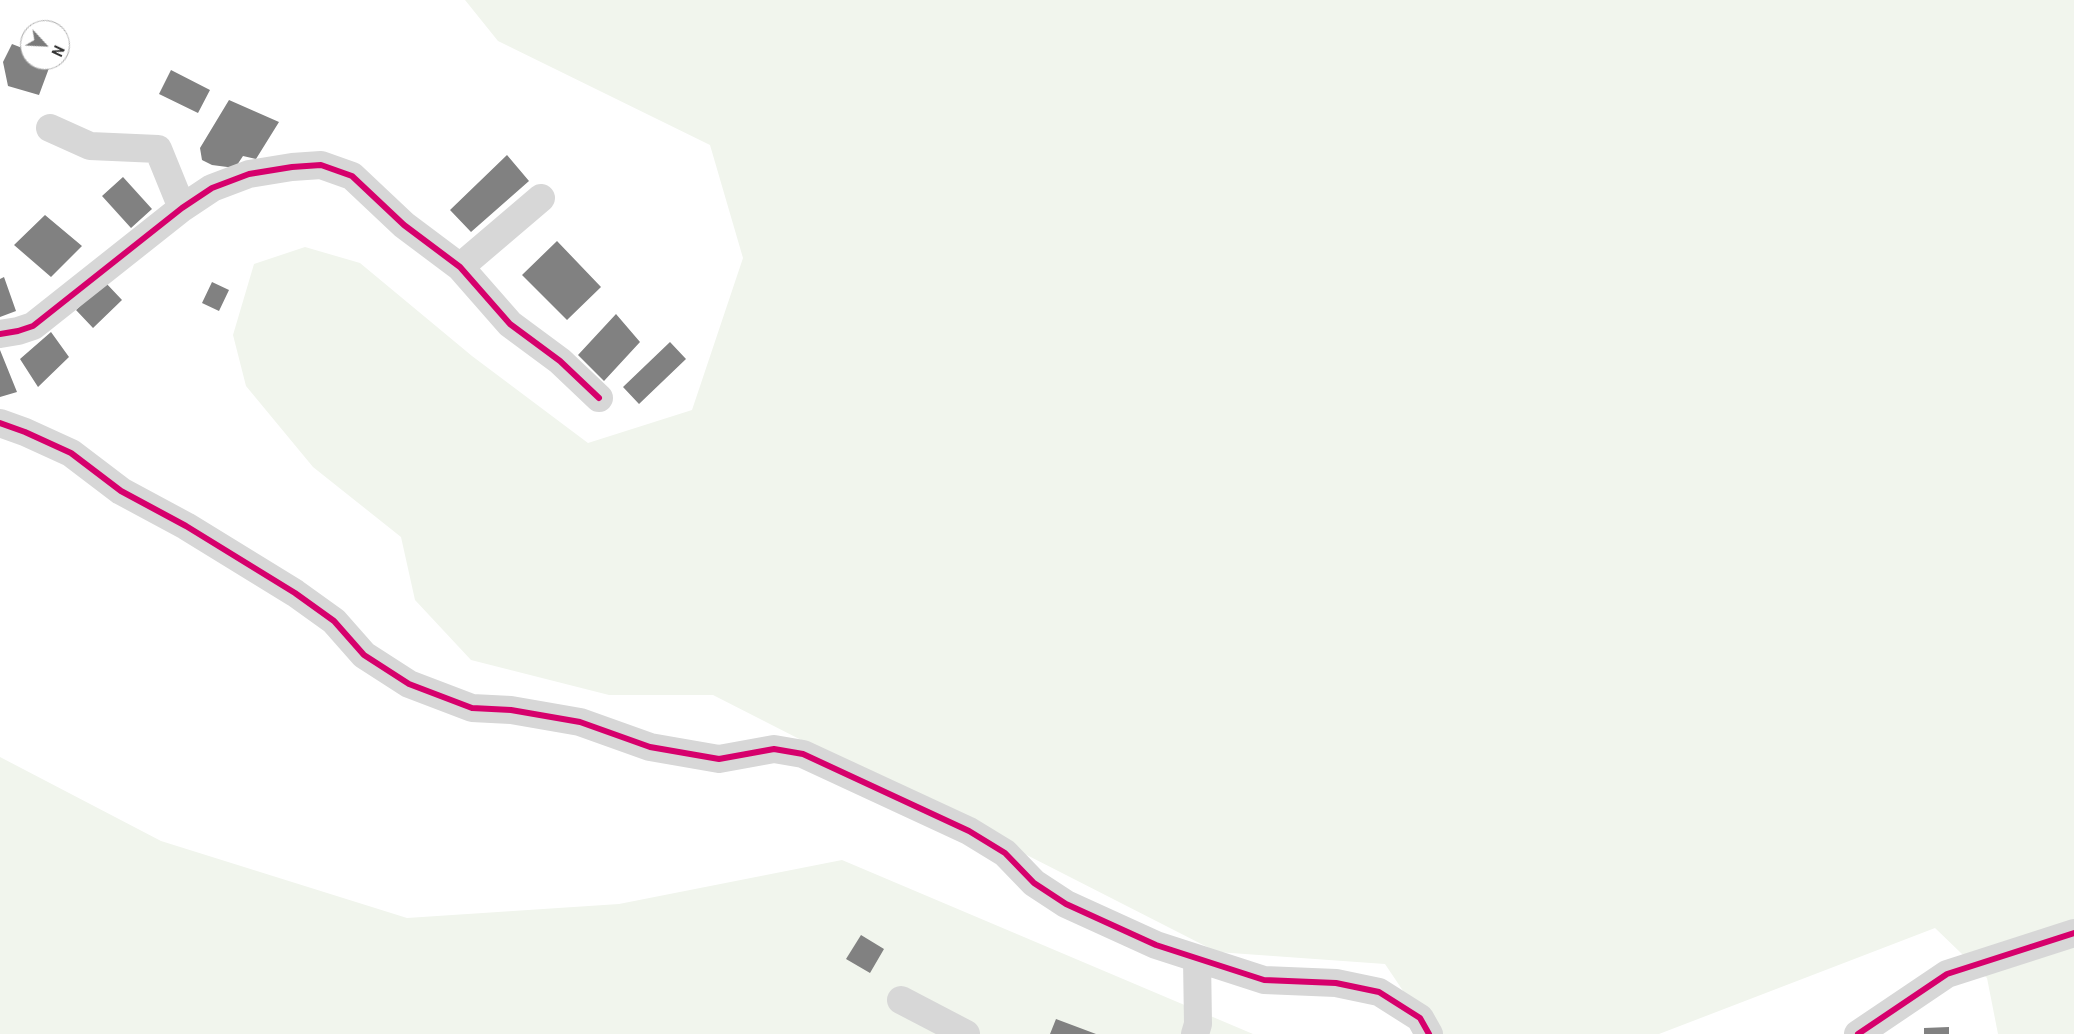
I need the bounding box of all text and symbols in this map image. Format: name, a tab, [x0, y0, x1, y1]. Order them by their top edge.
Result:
north arrow	[20, 20, 70, 70]
text: N	[48, 43, 67, 59]

